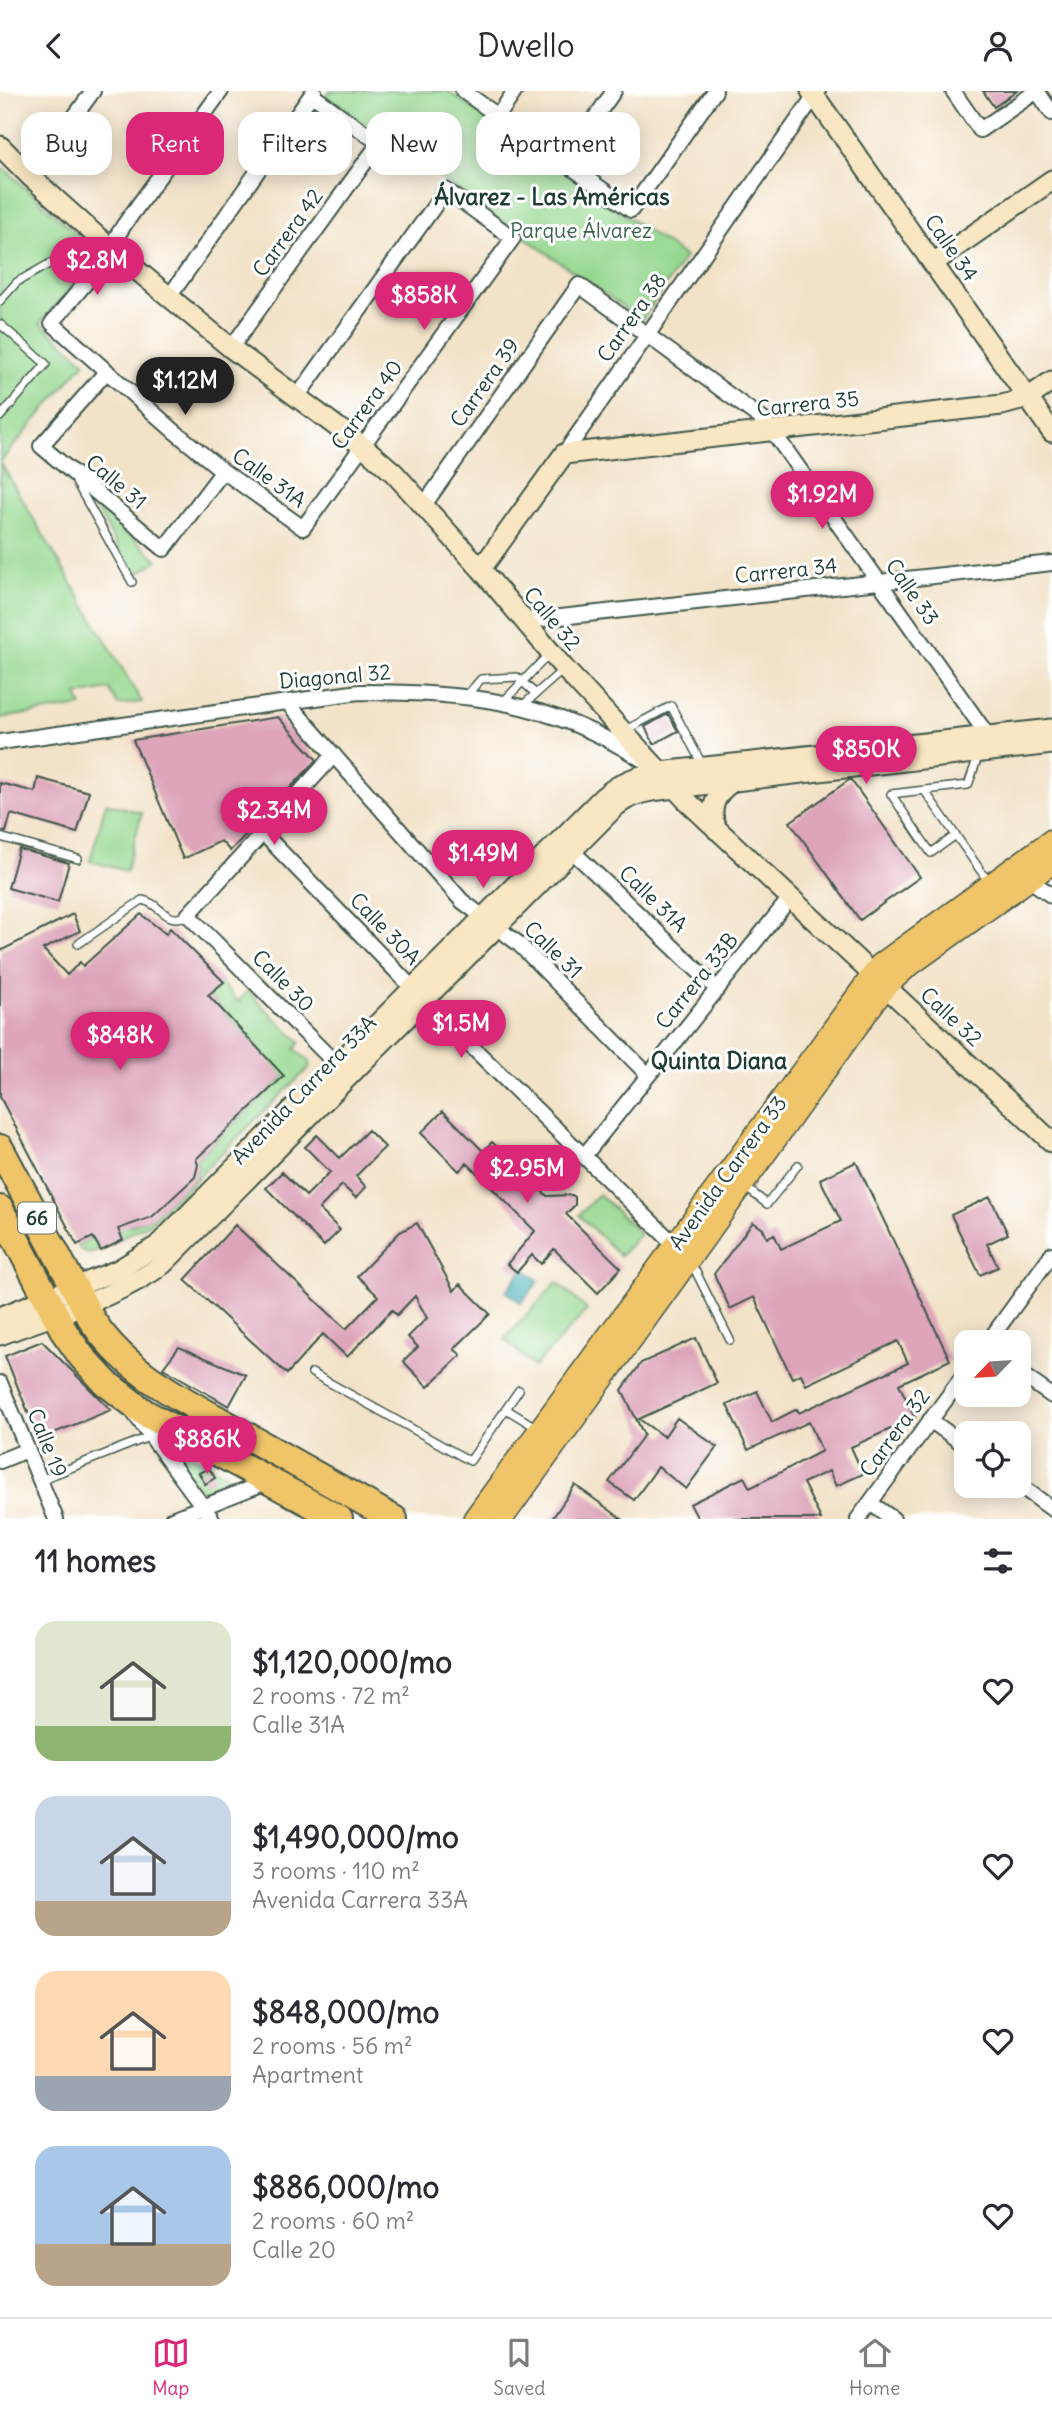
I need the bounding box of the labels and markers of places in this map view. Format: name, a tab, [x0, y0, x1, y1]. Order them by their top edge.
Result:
pin: $2.8M	[48, 237, 146, 297]
pin: $858K	[375, 273, 473, 332]
pin: $1.12M	[128, 357, 242, 417]
pin: $1.92M	[765, 471, 879, 531]
pin: $850K	[817, 727, 915, 786]
pin: $2.34M	[217, 787, 331, 847]
pin: $1.49M	[426, 831, 540, 890]
pin: $1.5M	[412, 1000, 510, 1060]
pin: $848K	[71, 1013, 169, 1072]
pin: $2.95M	[470, 1145, 584, 1205]
pin: $886K	[158, 1417, 256, 1476]

